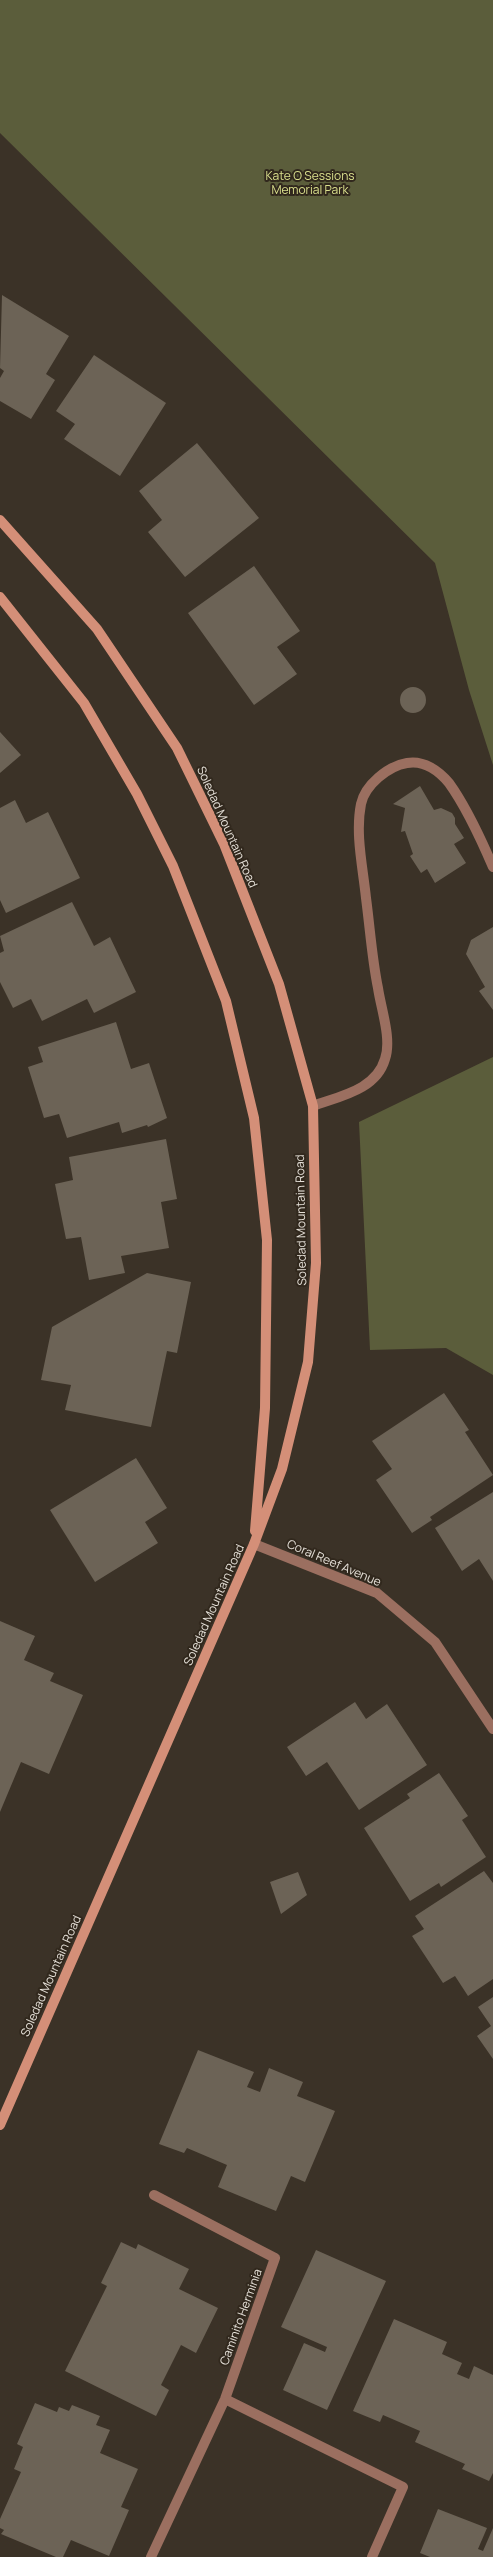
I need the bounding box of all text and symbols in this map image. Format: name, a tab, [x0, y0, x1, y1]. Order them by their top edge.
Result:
park label: Kate O Sessions Memorial Park	[265, 167, 355, 198]
street label: Soledad Mountain Road	[193, 763, 262, 890]
street label: Soledad Mountain Road	[291, 1154, 310, 1286]
street label: Coral Reef Avenue	[284, 1535, 384, 1590]
street label: Soledad Mountain Road	[179, 1541, 248, 1668]
street label: Soledad Mountain Road	[16, 1912, 85, 2039]
street label: Caminito Herminia	[215, 2266, 266, 2367]

